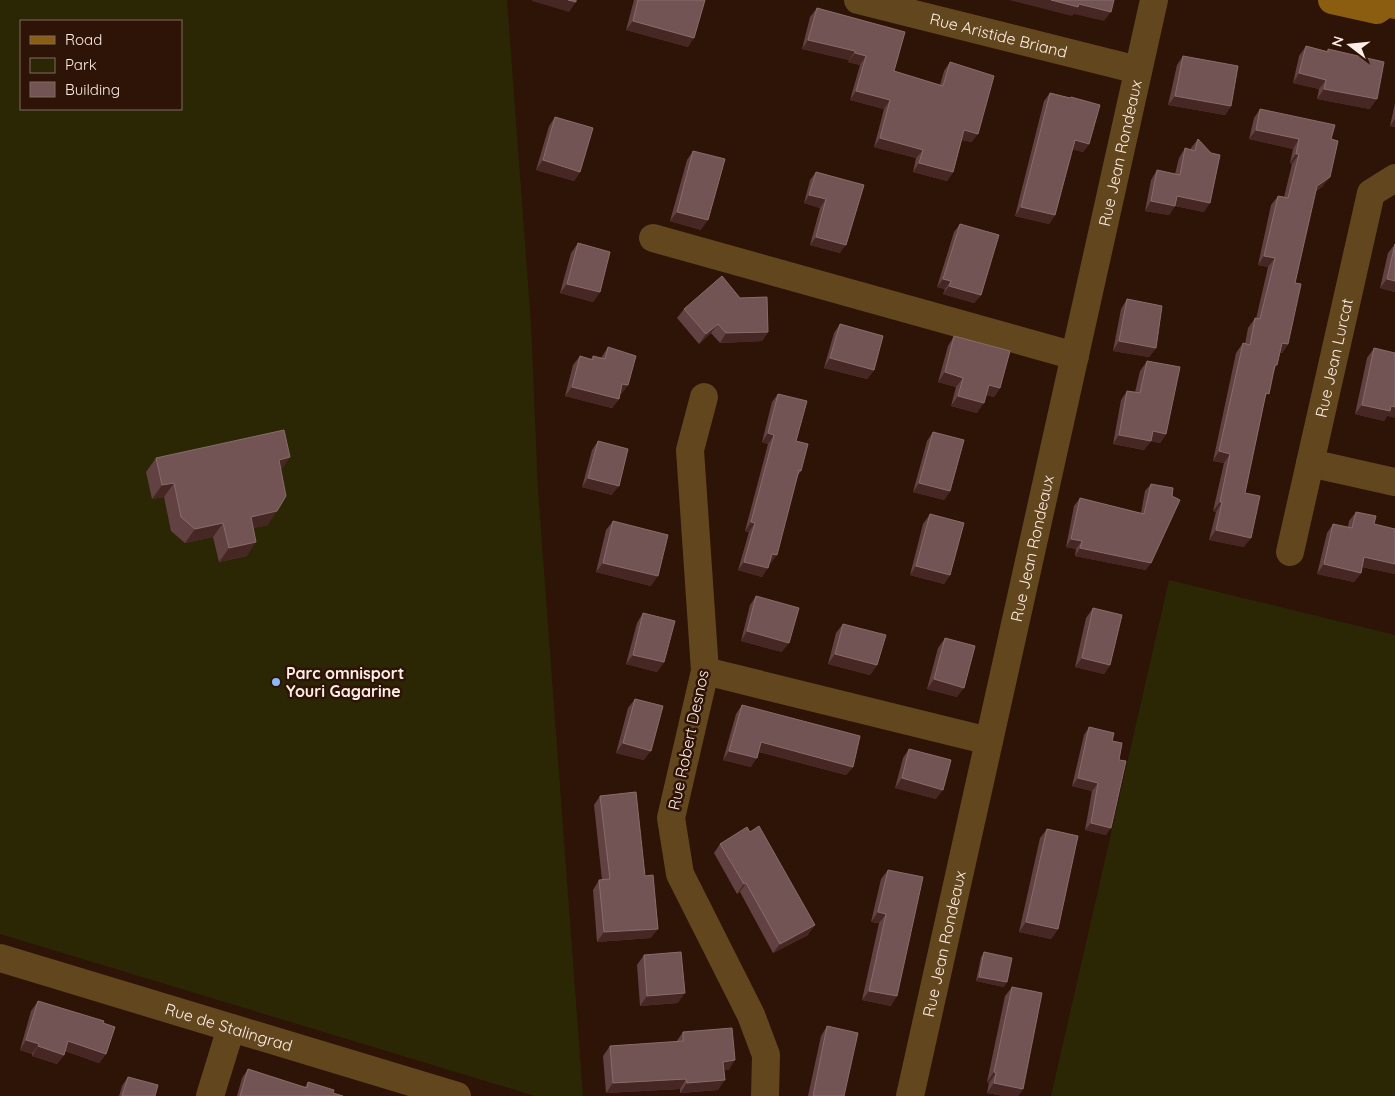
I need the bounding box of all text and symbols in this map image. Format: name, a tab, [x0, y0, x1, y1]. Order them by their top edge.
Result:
street label: Rue Aristide Briand	[928, 8, 1070, 62]
legend	[20, 20, 182, 110]
north arrow	[1325, 20, 1375, 70]
text: Road	[65, 30, 102, 49]
text: N	[1327, 34, 1348, 49]
text: Park	[65, 55, 97, 74]
street label: Rue Jean Rondeaux	[1094, 78, 1146, 228]
text: Building	[65, 80, 120, 99]
street label: Rue Jean Lurcat	[1311, 296, 1357, 419]
street label: Rue Jean Rondeaux	[1006, 473, 1058, 624]
place label: Parc omnisport Youri Gagarine	[286, 663, 404, 701]
street label: Rue Robert Desnos	[663, 668, 713, 812]
marker: Parc omnisport Youri Gagarine	[270, 676, 282, 688]
street label: Rue Jean Rondeaux	[918, 868, 970, 1019]
street label: Rue de Stalingrad	[163, 998, 295, 1056]

